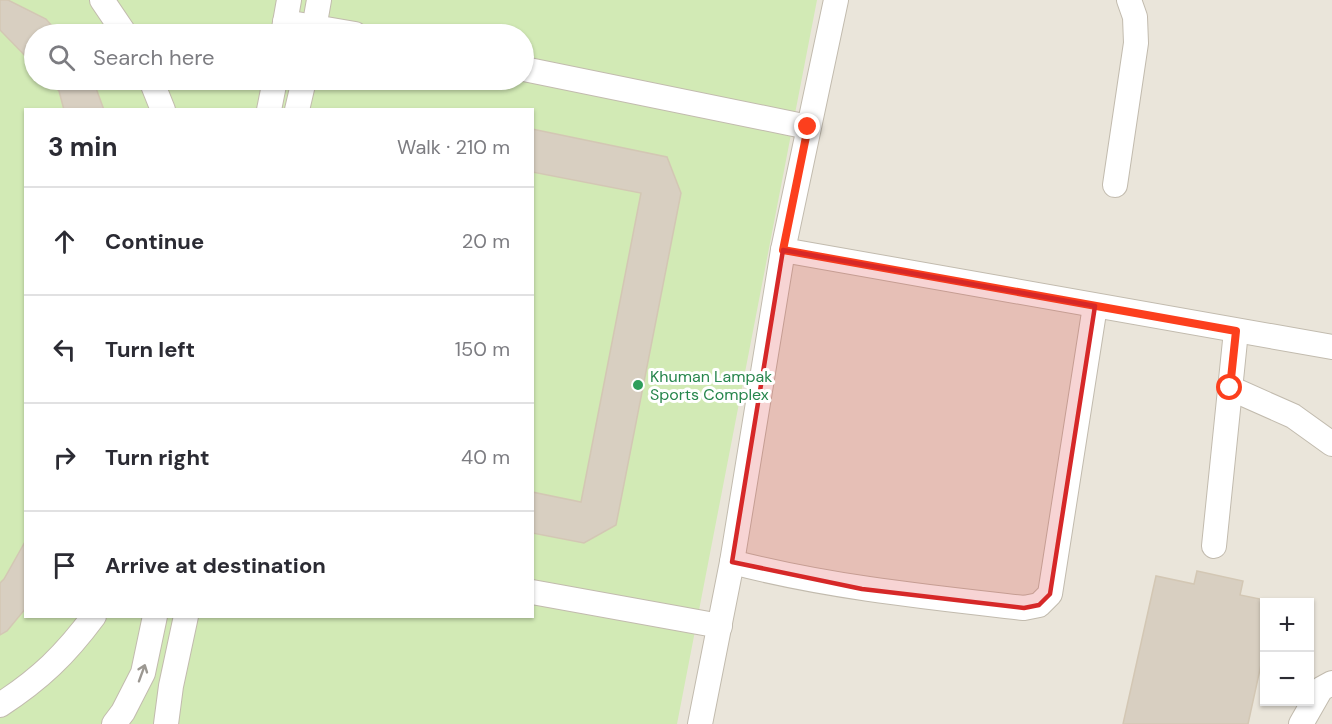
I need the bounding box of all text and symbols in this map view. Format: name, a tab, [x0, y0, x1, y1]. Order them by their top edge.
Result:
search box	[24, 24, 534, 90]
icon: search	[45, 41, 78, 74]
text: Search here	[93, 43, 214, 72]
route end	[794, 113, 820, 139]
text: 3 min	[48, 130, 117, 164]
text: Walk · 210 m	[397, 134, 510, 160]
icon: ahead	[48, 225, 81, 258]
text: Continue	[105, 227, 204, 256]
text: 20 m	[462, 228, 510, 254]
icon: left	[48, 333, 81, 366]
text: Turn left	[105, 335, 195, 364]
text: 150 m	[455, 336, 510, 362]
place label: Khuman Lampak Sports Complex	[650, 366, 772, 405]
route start	[1216, 374, 1242, 400]
marker: Khuman Lampak Sports Complex	[631, 378, 645, 392]
icon: right	[48, 441, 81, 474]
text: Turn right	[105, 443, 210, 472]
text: 40 m	[461, 444, 510, 470]
icon: arrive	[48, 549, 81, 582]
text: Arrive at destination	[105, 551, 326, 580]
map controls	[1260, 598, 1314, 706]
button: +	[1260, 598, 1314, 652]
button: −	[1260, 652, 1314, 706]
one-way arrow	[137, 664, 148, 683]

